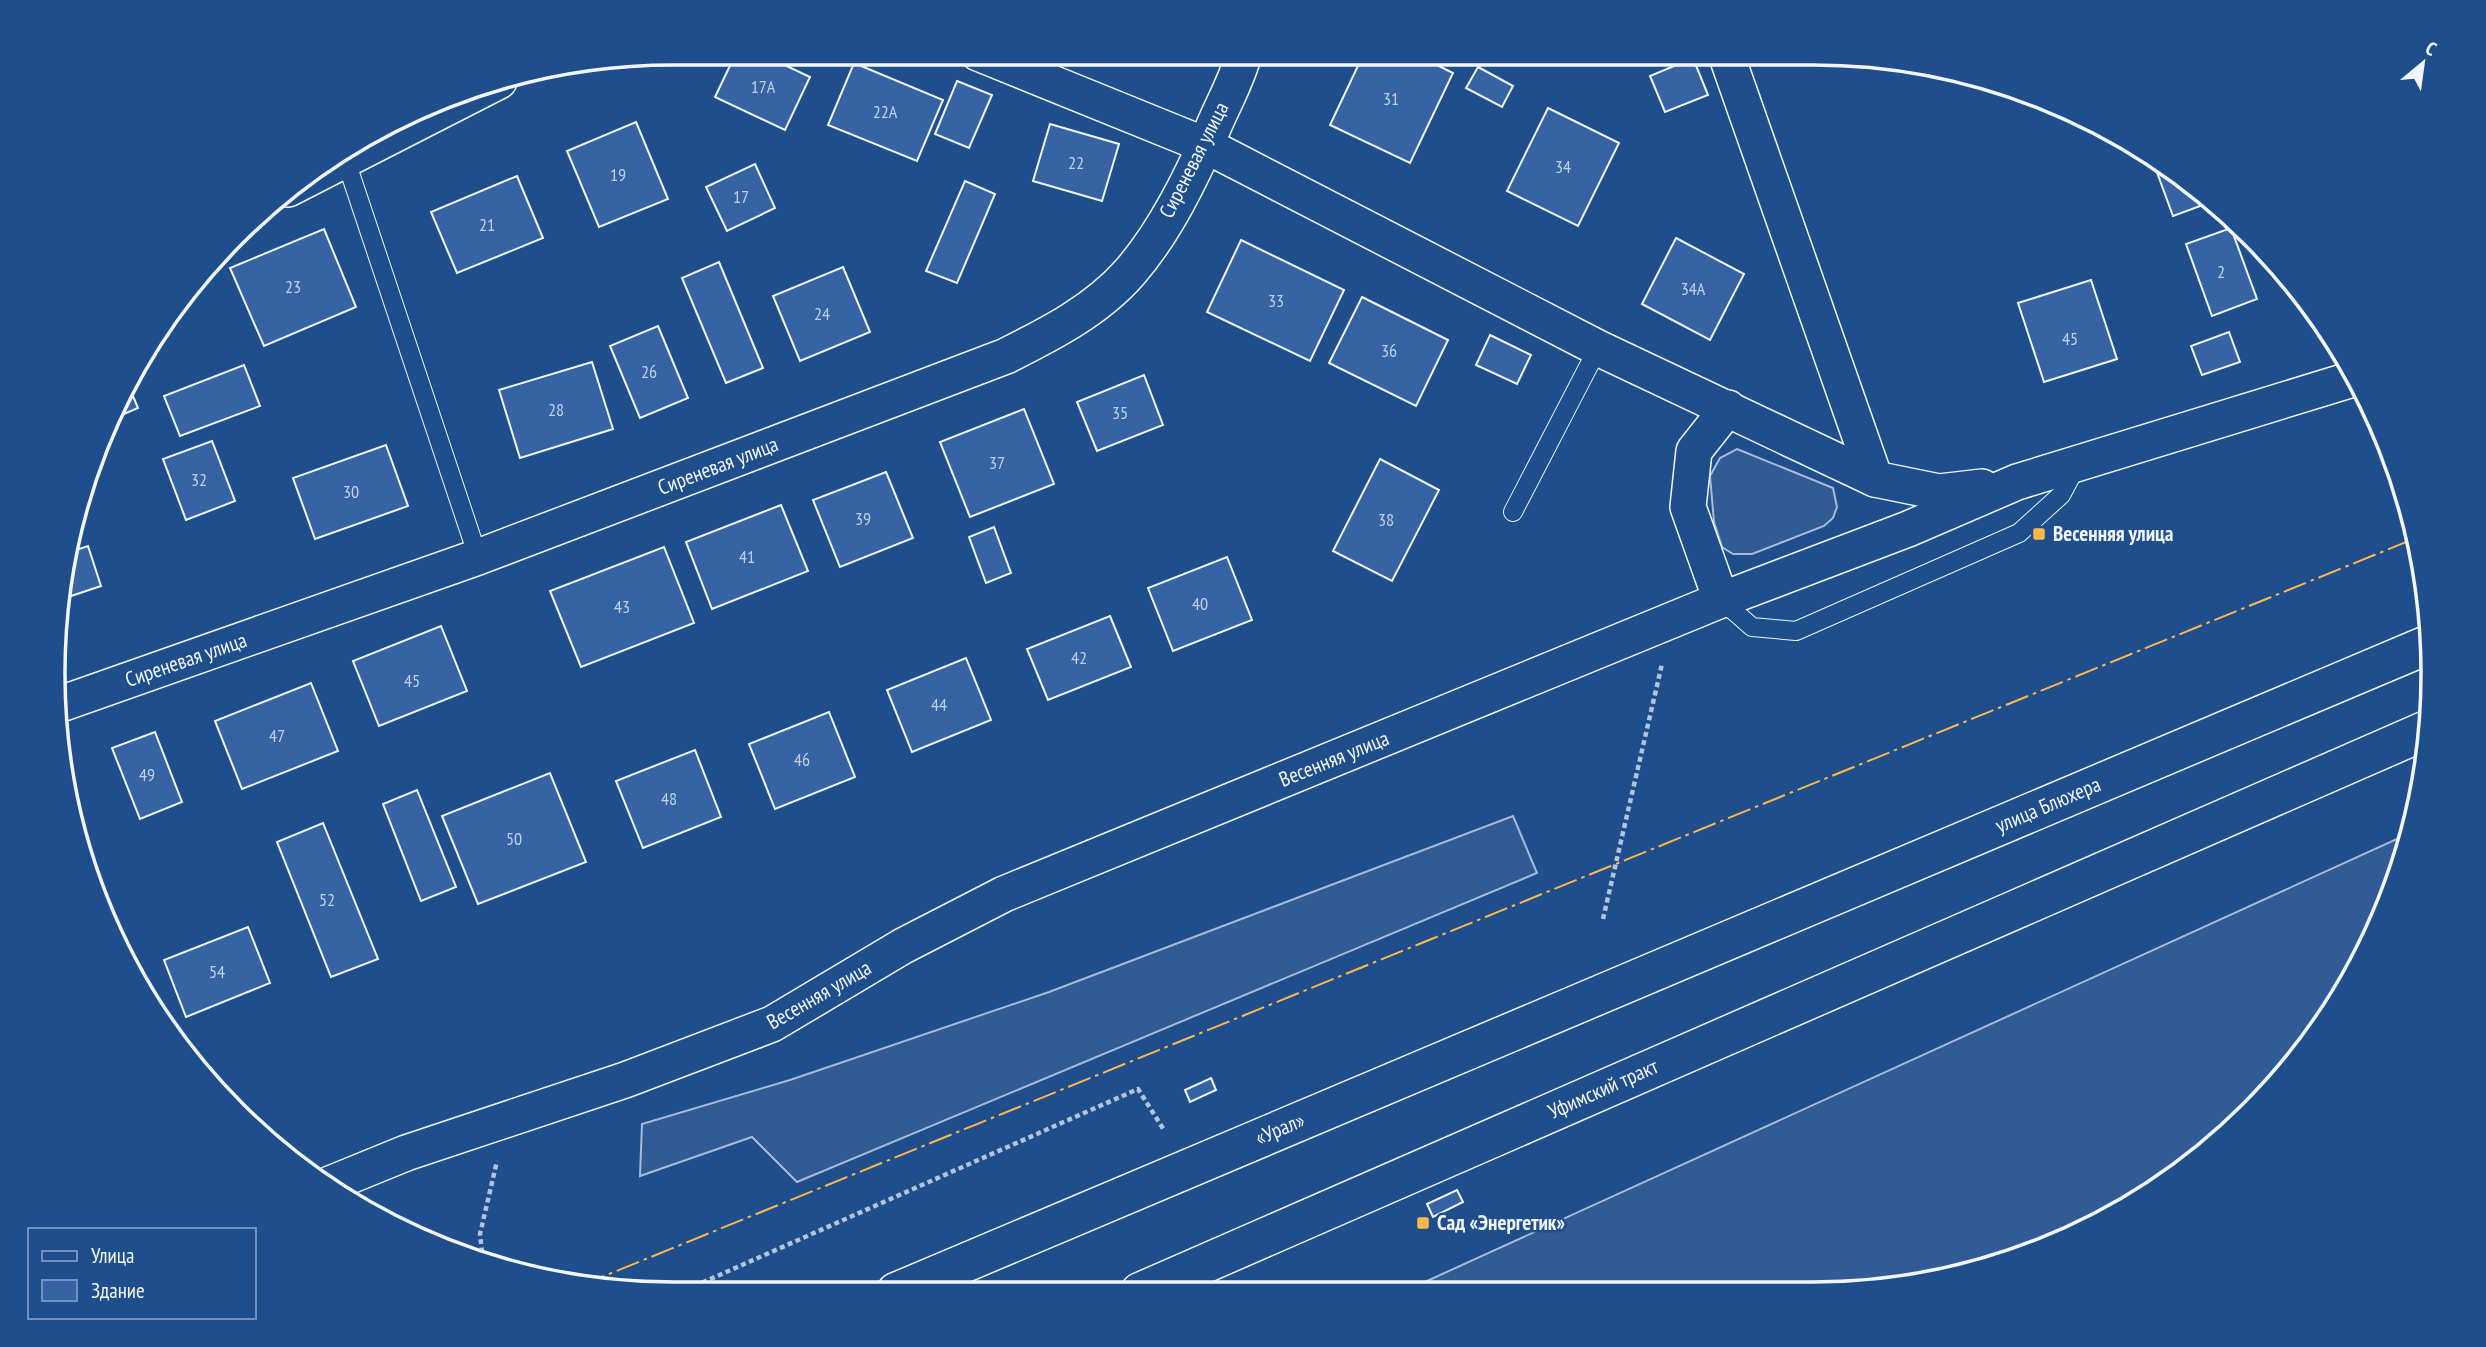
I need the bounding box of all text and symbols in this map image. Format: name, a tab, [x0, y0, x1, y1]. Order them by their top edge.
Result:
north arrow	[2388, 28, 2458, 98]
text: С	[2422, 36, 2441, 61]
house number: 17А	[751, 75, 776, 98]
house number: 31	[1383, 87, 1399, 110]
street label: Сиреневая улица	[1153, 97, 1234, 222]
house number: 22А	[873, 100, 898, 123]
house number: 22	[1068, 151, 1084, 174]
house number: 34	[1555, 155, 1571, 178]
house number: 19	[610, 163, 626, 186]
house number: 17	[733, 185, 749, 208]
house number: 21	[479, 213, 495, 236]
house number: 2	[2217, 260, 2225, 283]
house number: 23	[285, 275, 301, 298]
house number: 34А	[1681, 277, 1706, 300]
house number: 33	[1268, 289, 1284, 312]
house number: 24	[814, 302, 830, 325]
house number: 45	[2062, 327, 2078, 350]
house number: 36	[1381, 339, 1397, 362]
house number: 26	[641, 360, 657, 383]
house number: 28	[548, 398, 564, 421]
house number: 35	[1112, 401, 1128, 424]
street label: Сиреневая улица	[654, 430, 782, 501]
house number: 37	[989, 451, 1005, 474]
house number: 32	[191, 468, 207, 491]
house number: 30	[343, 480, 359, 503]
house number: 39	[855, 507, 871, 530]
house number: 38	[1378, 508, 1394, 531]
place label: Весенняя улица	[2053, 520, 2174, 547]
marker: Весенняя улица	[2031, 526, 2047, 542]
house number: 41	[739, 545, 755, 568]
house number: 40	[1192, 592, 1208, 615]
house number: 43	[614, 595, 630, 618]
street label: Сиреневая улица	[121, 626, 250, 693]
house number: 42	[1071, 646, 1087, 669]
house number: 45	[404, 669, 420, 692]
house number: 44	[931, 693, 947, 716]
house number: 47	[269, 724, 285, 747]
street label: Весенняя улица	[1275, 724, 1393, 793]
house number: 46	[794, 748, 810, 771]
house number: 49	[139, 763, 155, 786]
street label: улица Блюхера	[1991, 770, 2105, 839]
house number: 48	[661, 787, 677, 810]
house number: 50	[506, 827, 522, 850]
house number: 52	[319, 888, 335, 911]
street label: Весенняя улица	[762, 954, 876, 1035]
house number: 54	[209, 960, 225, 983]
street label: Уфимский тракт	[1544, 1052, 1662, 1125]
street label: «Урал»	[1251, 1106, 1308, 1151]
place label: Сад «Энергетик»	[1437, 1209, 1565, 1236]
marker: Сад «Энергетик»	[1415, 1215, 1431, 1231]
legend	[28, 1228, 256, 1319]
text: Улица	[91, 1242, 134, 1269]
text: Здание	[91, 1277, 145, 1304]

